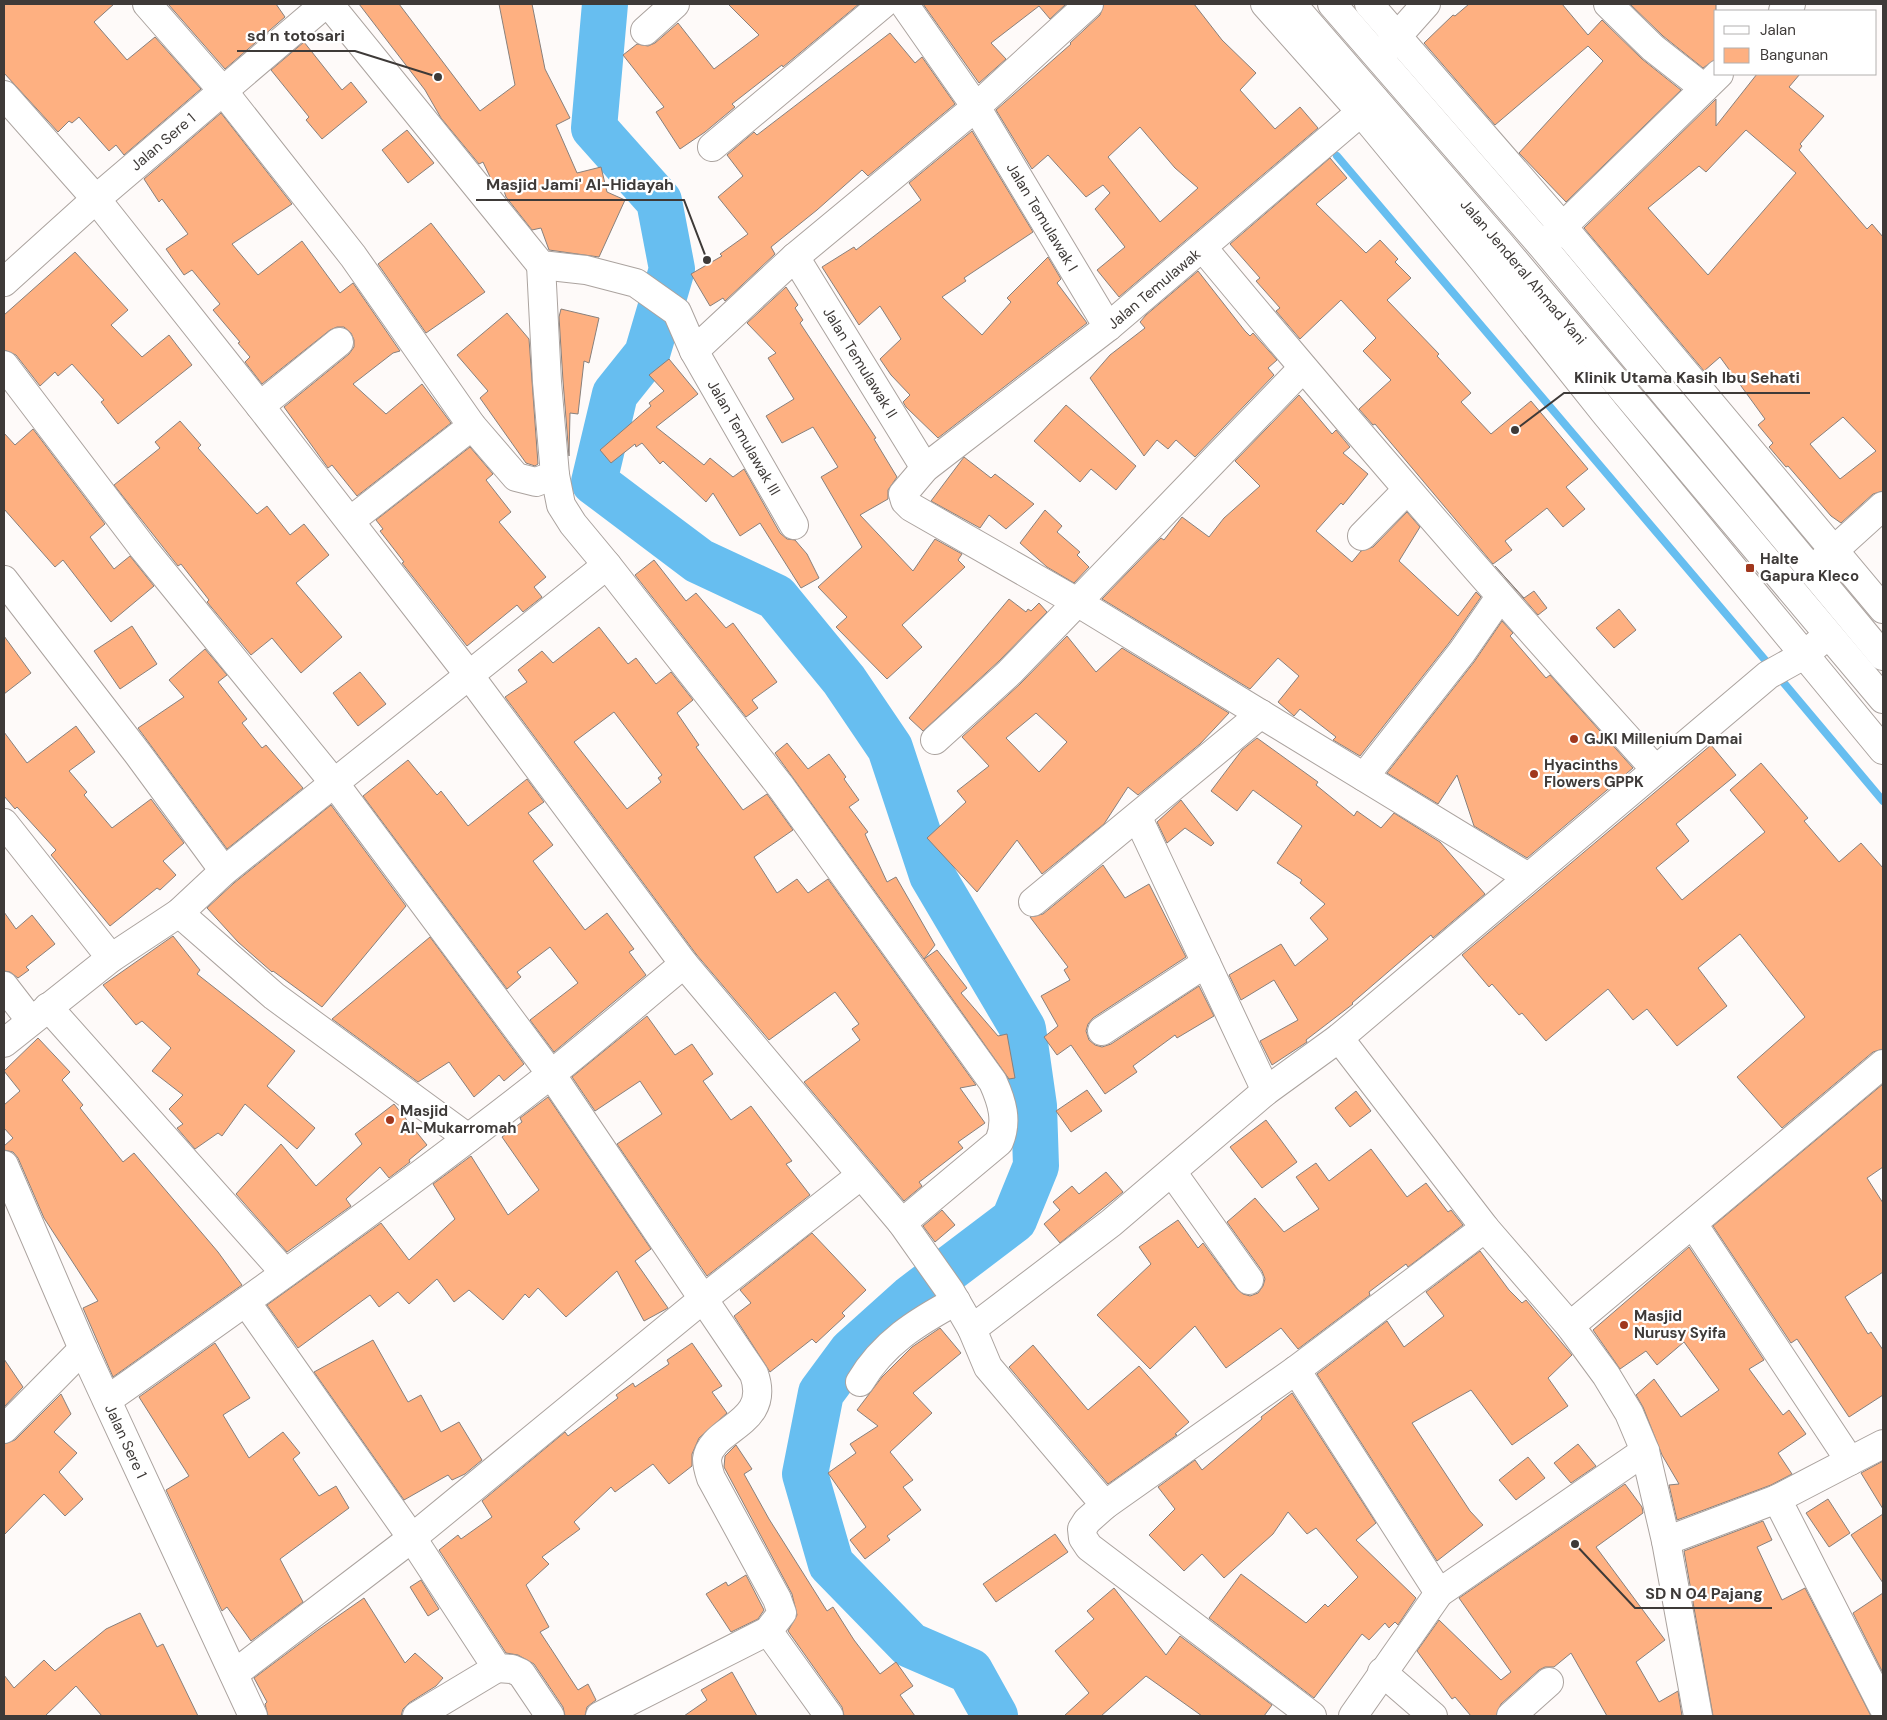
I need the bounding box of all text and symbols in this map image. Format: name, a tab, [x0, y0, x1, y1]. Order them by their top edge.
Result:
legend	[1714, 10, 1877, 75]
callout: sd n totosari	[237, 20, 355, 51]
text: Jalan	[1760, 20, 1796, 40]
text: sd n totosari	[247, 25, 345, 46]
text: Bangunan	[1760, 45, 1828, 65]
street label: Jalan Sere 1	[126, 108, 200, 175]
street label: Jalan Temulawak I	[1002, 159, 1082, 275]
callout: Masjid Jami' Al-Hidayah	[476, 169, 684, 200]
text: Masjid Jami' Al-Hidayah	[486, 174, 674, 195]
street label: Jalan Jenderal Ahmad Yani	[1456, 195, 1591, 349]
street label: Jalan Temulawak	[1103, 244, 1205, 334]
street label: Jalan Temulawak II	[818, 303, 902, 422]
callout: Klinik Utama Kasih Ibu Sehati	[1564, 362, 1810, 393]
text: Klinik Utama Kasih Ibu Sehati	[1574, 367, 1800, 388]
street label: Jalan Temulawak III	[703, 376, 785, 499]
place label: Halte Gapura Kleco	[1760, 549, 1859, 586]
marker: Halte Gapura Kleco	[1744, 562, 1756, 574]
place label: GJKI Millenium Damai	[1584, 729, 1742, 749]
marker: GJKI Millenium Damai	[1568, 733, 1580, 745]
place label: Hyacinths Flowers GPPK	[1544, 755, 1644, 792]
marker: Hyacinths Flowers GPPK	[1528, 768, 1540, 780]
place label: Masjid Al-Mukarromah	[400, 1101, 516, 1138]
marker: Masjid Al-Mukarromah	[384, 1114, 396, 1126]
place label: Masjid Nurusy Syifa	[1634, 1306, 1726, 1343]
marker: Masjid Nurusy Syifa	[1618, 1319, 1630, 1331]
street label: Jalan Sere 1	[100, 1401, 152, 1482]
callout: SD N 04 Pajang	[1635, 1577, 1772, 1608]
text: SD N 04 Pajang	[1645, 1583, 1763, 1604]

